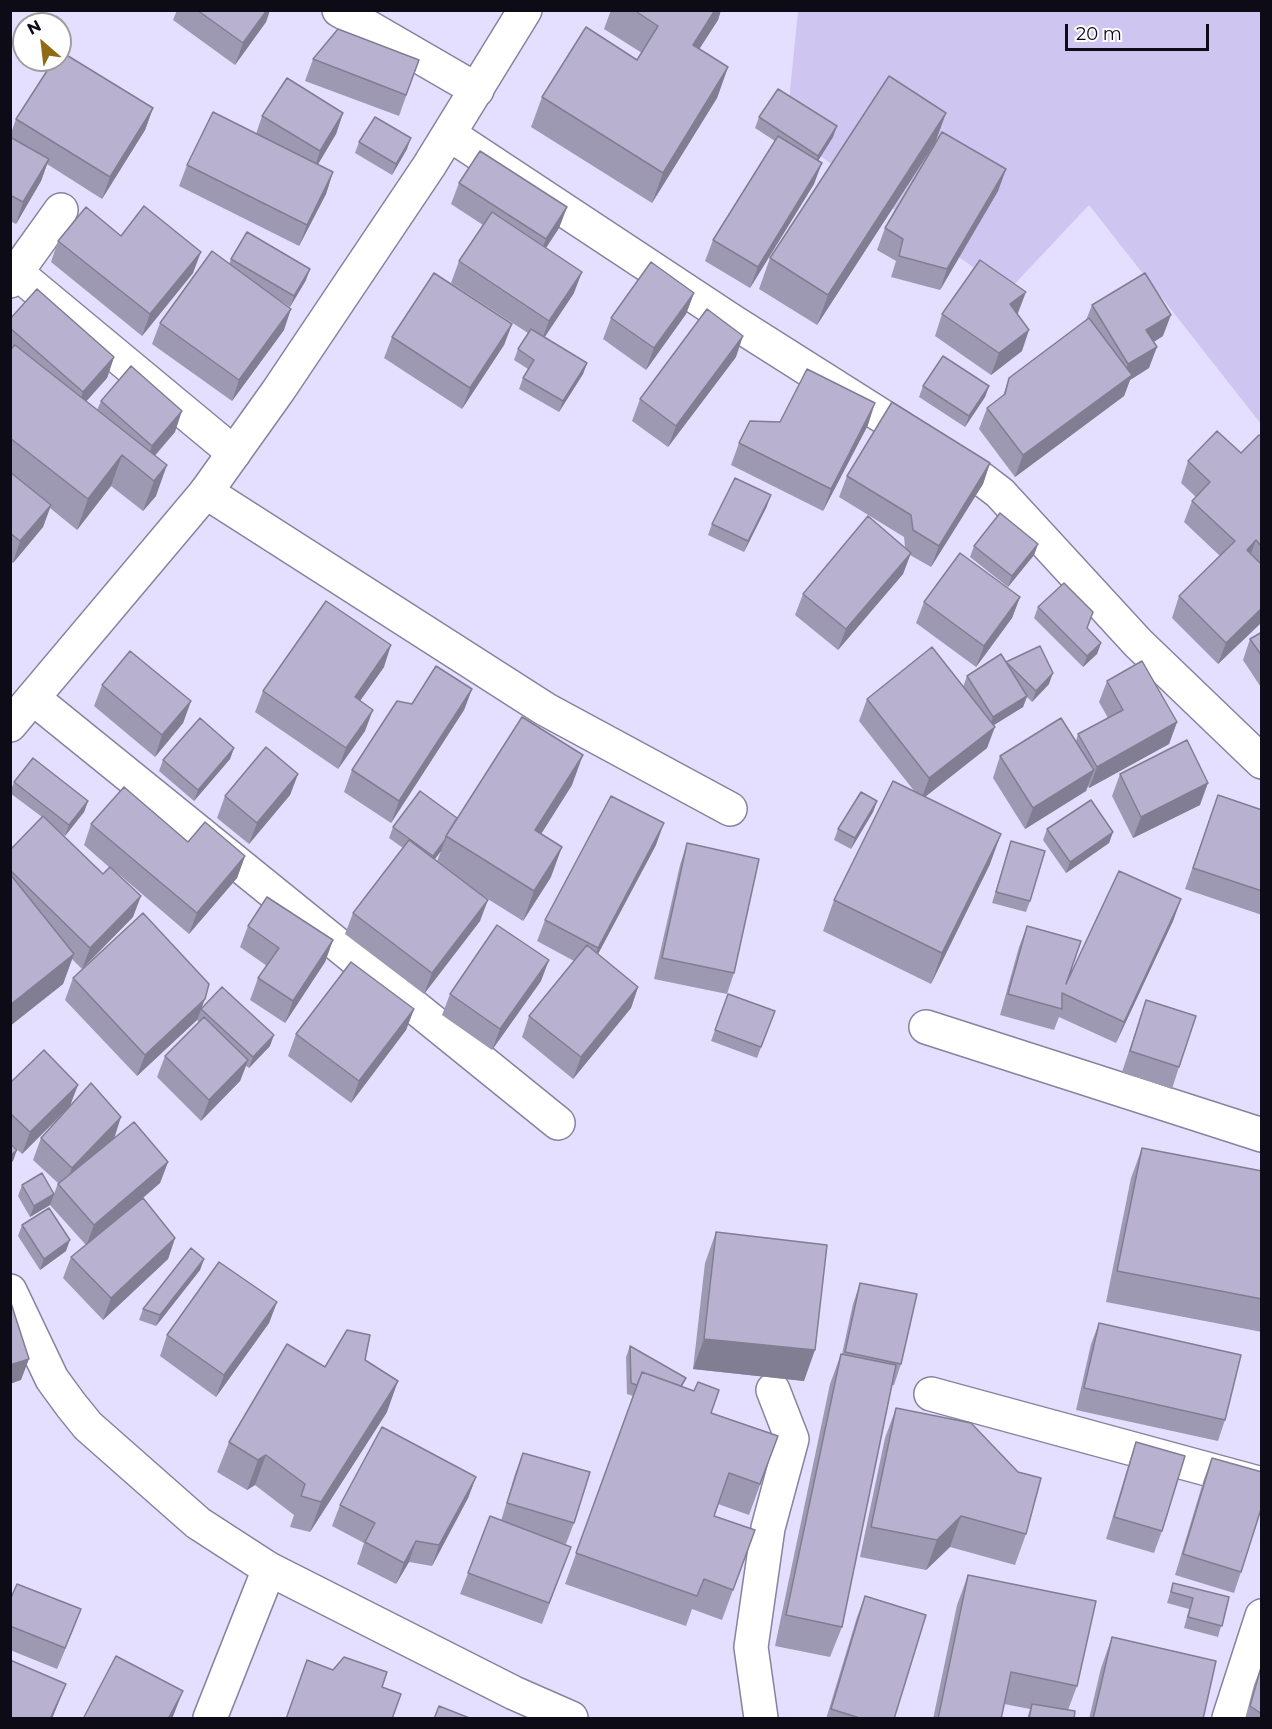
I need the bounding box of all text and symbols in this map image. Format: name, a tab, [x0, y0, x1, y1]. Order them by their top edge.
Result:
north arrow	[12, 12, 72, 72]
scale bar	[1068, 12, 1212, 50]
text: N	[24, 16, 44, 39]
text: 20 m	[1076, 23, 1122, 45]

